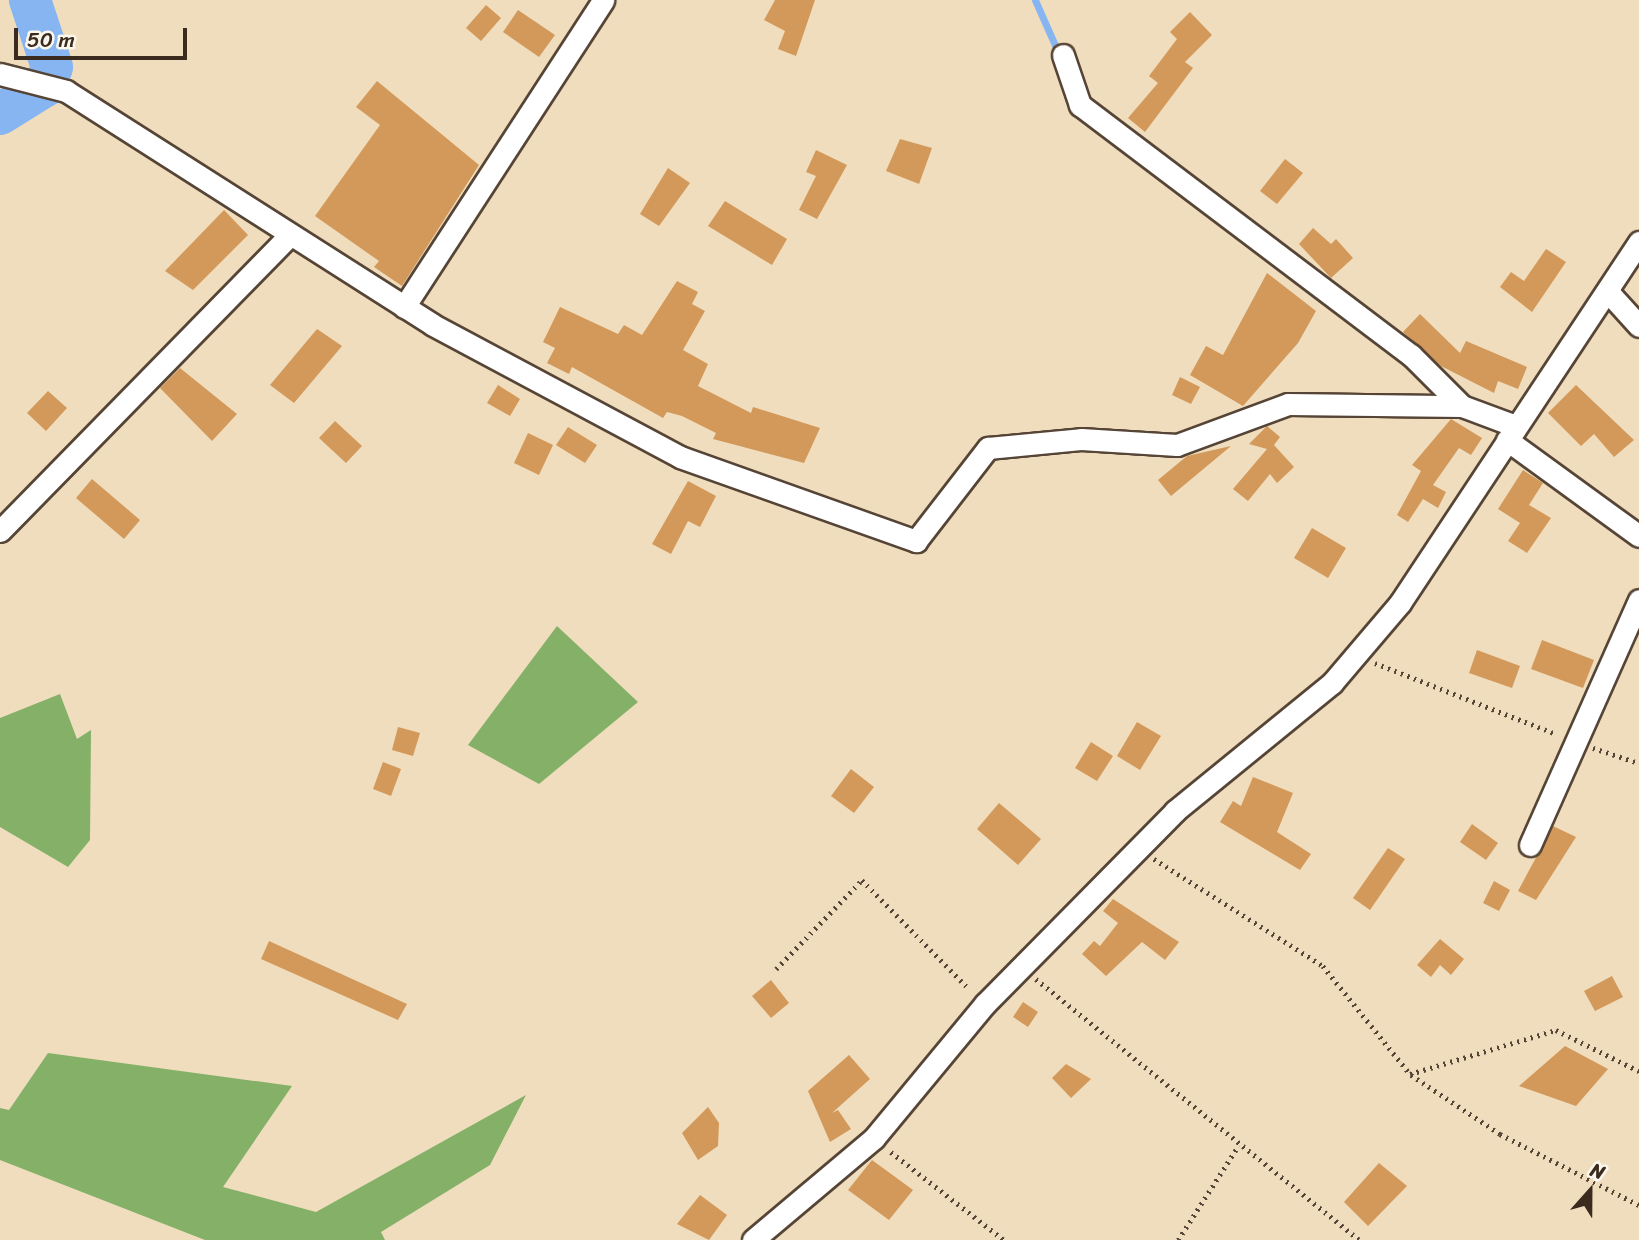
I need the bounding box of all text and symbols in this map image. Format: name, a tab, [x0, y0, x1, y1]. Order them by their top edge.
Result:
scale bar	[18, 14, 191, 58]
text: 50 m	[27, 21, 75, 59]
text: N	[1586, 1153, 1610, 1189]
north arrow	[1555, 1156, 1625, 1226]

